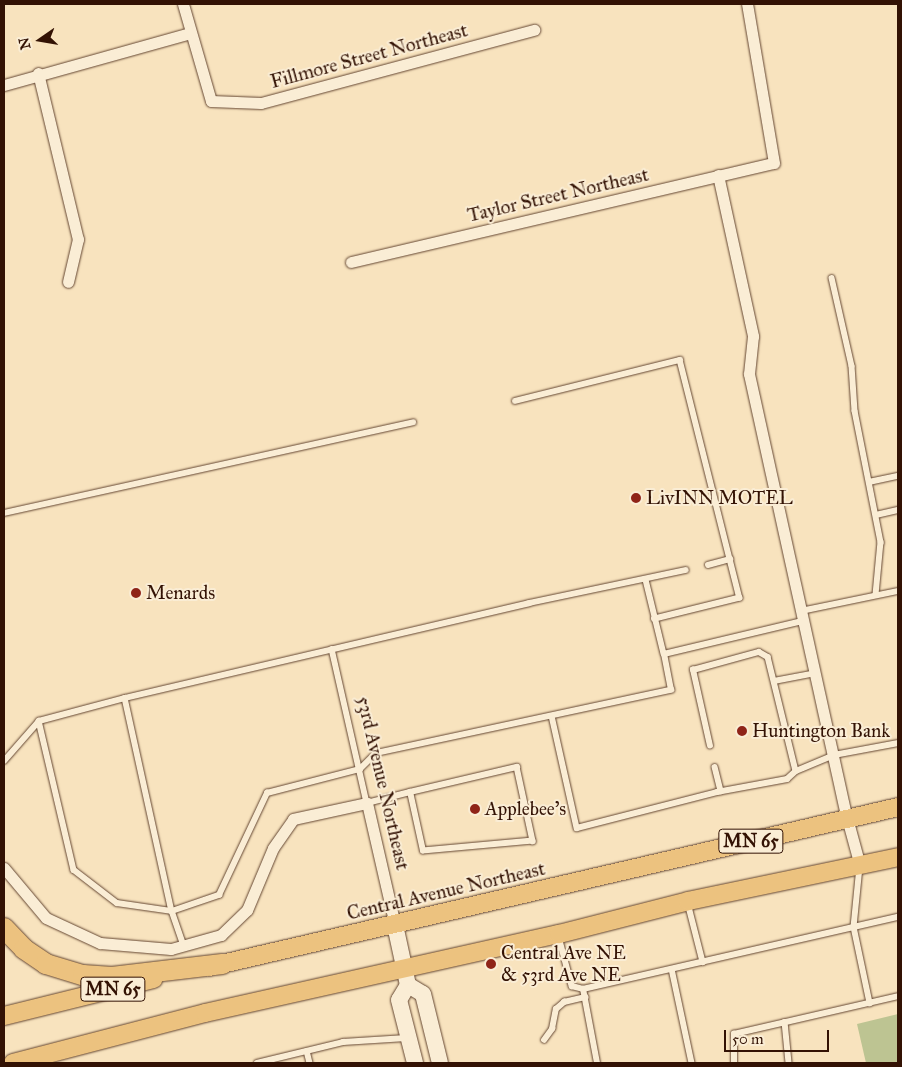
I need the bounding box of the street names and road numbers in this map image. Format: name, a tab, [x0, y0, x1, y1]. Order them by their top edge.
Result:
street label: Fillmore Street Northeast	[268, 19, 470, 93]
street label: Taylor Street Northeast	[465, 163, 651, 227]
street label: 53rd Avenue Northeast	[352, 694, 414, 872]
road number: MN 65	[717, 826, 785, 856]
street label: Central Avenue Northeast	[345, 857, 547, 925]
road number: MN 65	[79, 974, 147, 1004]

